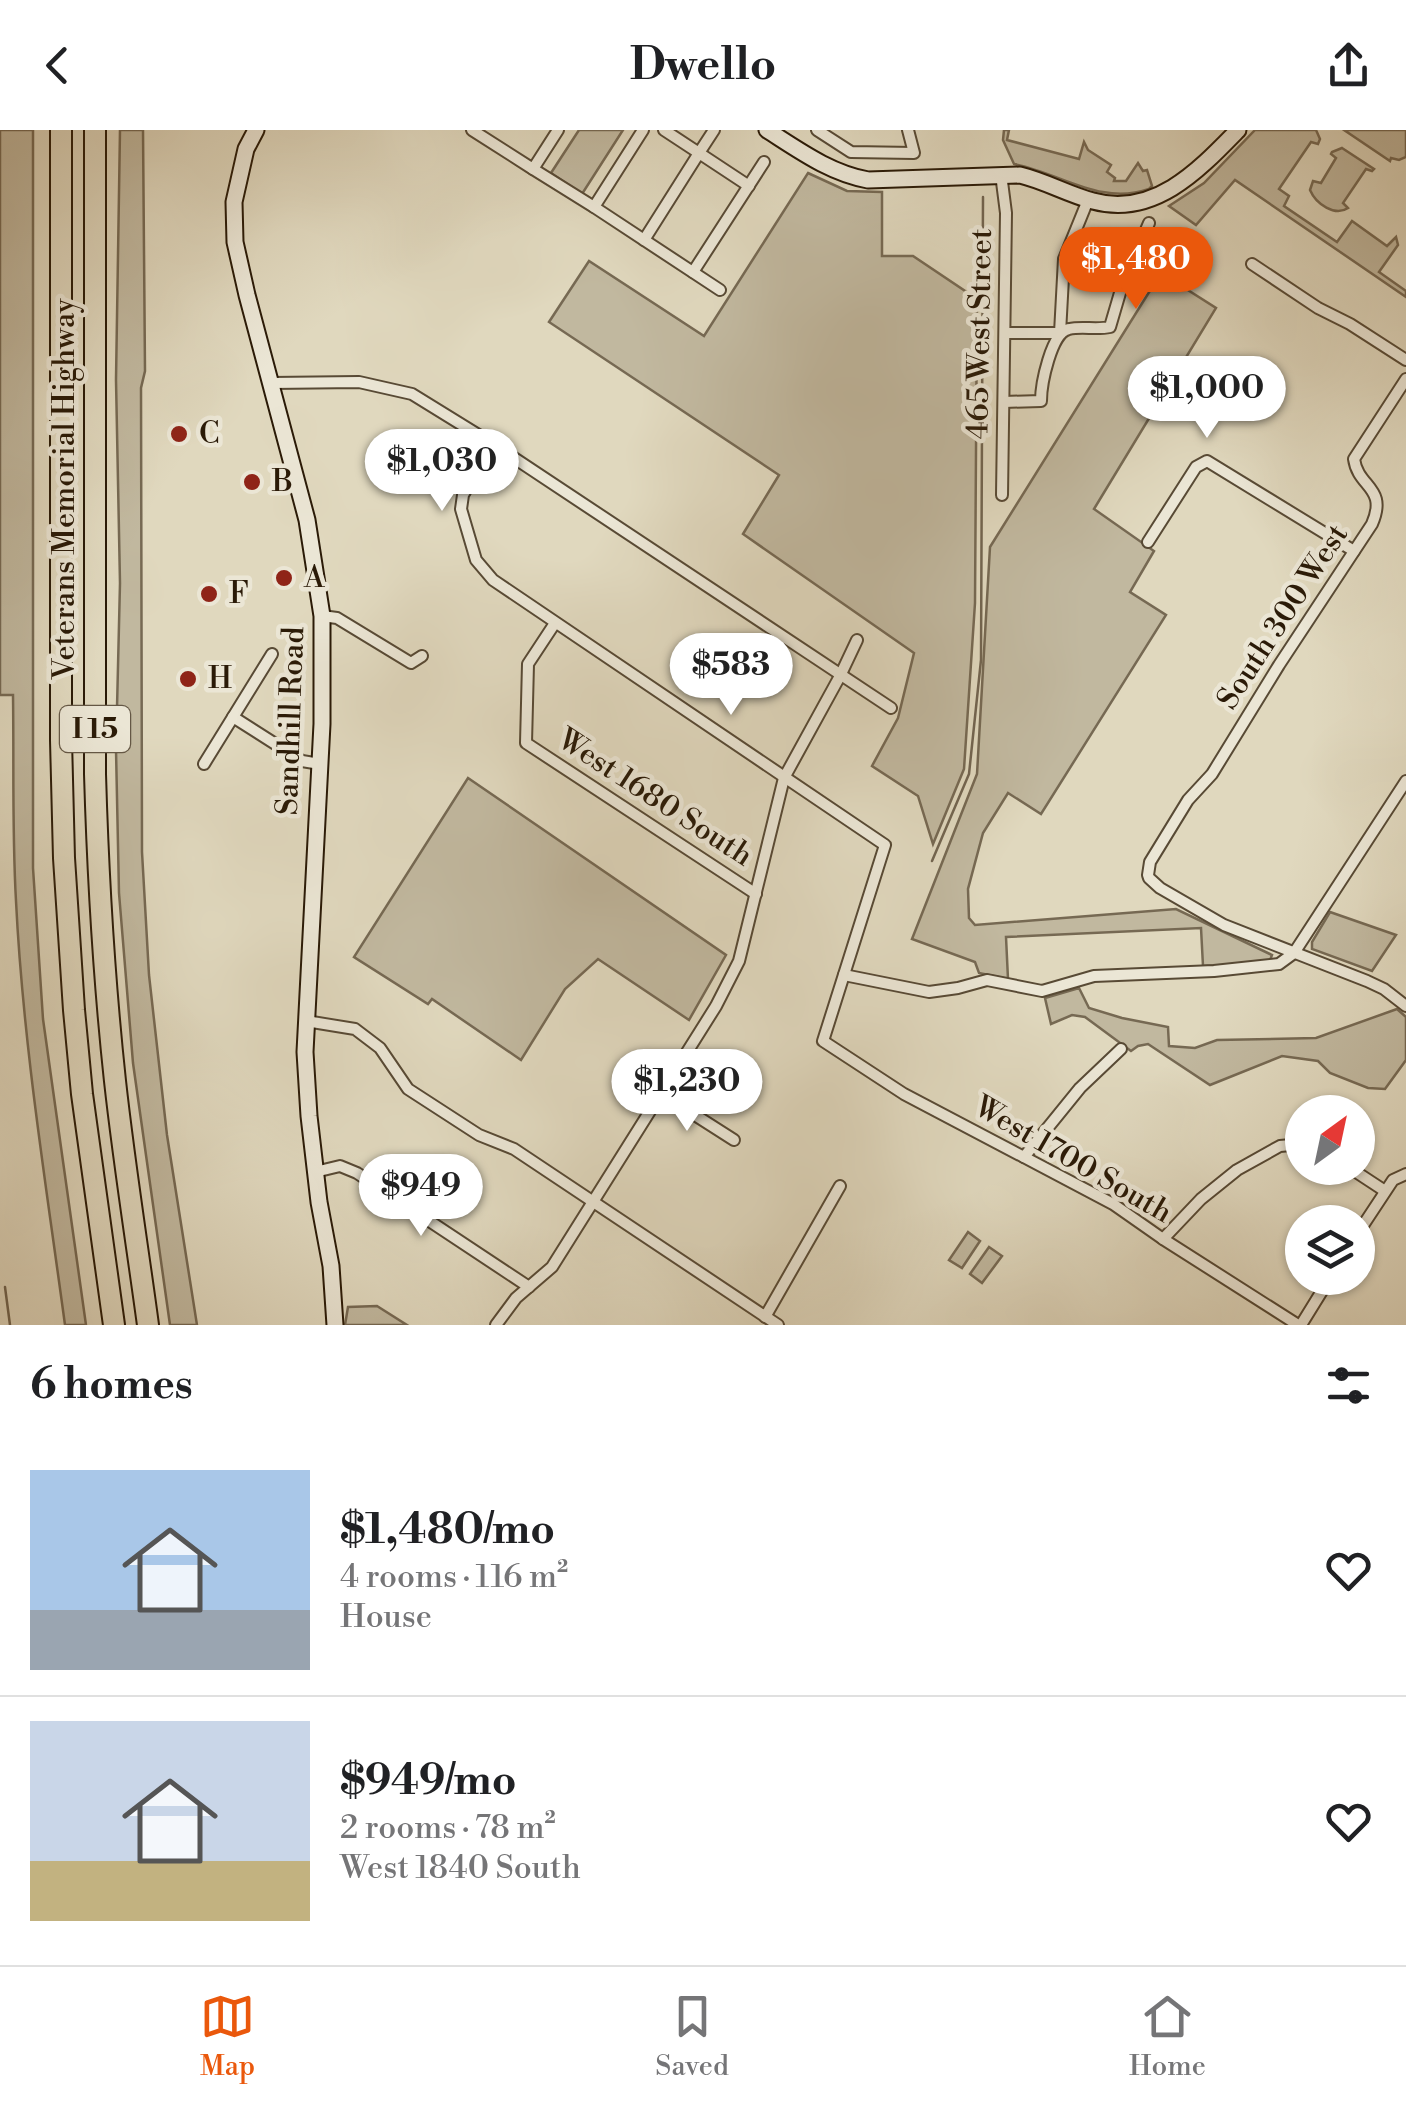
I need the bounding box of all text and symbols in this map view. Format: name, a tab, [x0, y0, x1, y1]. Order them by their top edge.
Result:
text: Dwello	[630, 37, 776, 94]
icon: back	[30, 38, 85, 93]
icon: share	[1321, 38, 1376, 93]
pin: $1,480	[1055, 227, 1217, 312]
street label: 465 West Street	[959, 228, 1001, 440]
text: $1,480	[1081, 239, 1191, 279]
street label: Veterans Memorial Highway	[46, 298, 84, 680]
pin: $1,000	[1126, 356, 1288, 441]
text: $1,000	[1150, 368, 1264, 408]
place label: C	[199, 415, 220, 453]
marker: C	[168, 423, 190, 445]
pin: $1,030	[361, 429, 523, 514]
text: $1,030	[387, 441, 497, 481]
place label: B	[271, 463, 293, 501]
marker: B	[241, 471, 263, 493]
street label: South 300 West	[1209, 517, 1357, 717]
place label: A	[303, 559, 326, 597]
marker: A	[273, 567, 295, 589]
place label: F	[229, 575, 249, 613]
marker: F	[198, 583, 220, 605]
street label: Sandhill Road	[269, 626, 313, 816]
pin: $583	[672, 633, 790, 718]
text: $583	[692, 645, 770, 685]
place label: H	[208, 660, 232, 698]
marker: H	[177, 668, 199, 690]
road number: I 15	[60, 706, 130, 752]
street label: West 1680 South	[549, 720, 760, 875]
pin: $1,230	[606, 1049, 768, 1134]
text: $1,230	[633, 1061, 741, 1101]
street label: West 1700 South	[966, 1087, 1179, 1232]
north arrow	[1285, 1095, 1375, 1185]
map controls	[1285, 1095, 1375, 1295]
pin: $949	[362, 1154, 480, 1239]
text: $949	[381, 1166, 461, 1206]
button: layers	[1285, 1205, 1375, 1295]
icon: filters	[1321, 1358, 1376, 1413]
text: 6 homes	[30, 1359, 193, 1412]
text: $1,480/mo	[340, 1504, 555, 1557]
icon: home	[110, 1510, 230, 1630]
icon: heart	[1321, 1543, 1376, 1598]
text: 4 rooms · 116 m²	[340, 1557, 568, 1597]
text: House	[340, 1597, 432, 1637]
text: $949/mo	[340, 1755, 516, 1808]
icon: home	[110, 1761, 230, 1881]
icon: heart	[1321, 1794, 1376, 1849]
text: 2 rooms · 78 m²	[340, 1808, 556, 1848]
text: West 1840 South	[340, 1848, 581, 1888]
tab: Map	[200, 1989, 255, 2084]
tab: Saved	[655, 1989, 729, 2084]
tab: Home	[1129, 1989, 1206, 2084]

